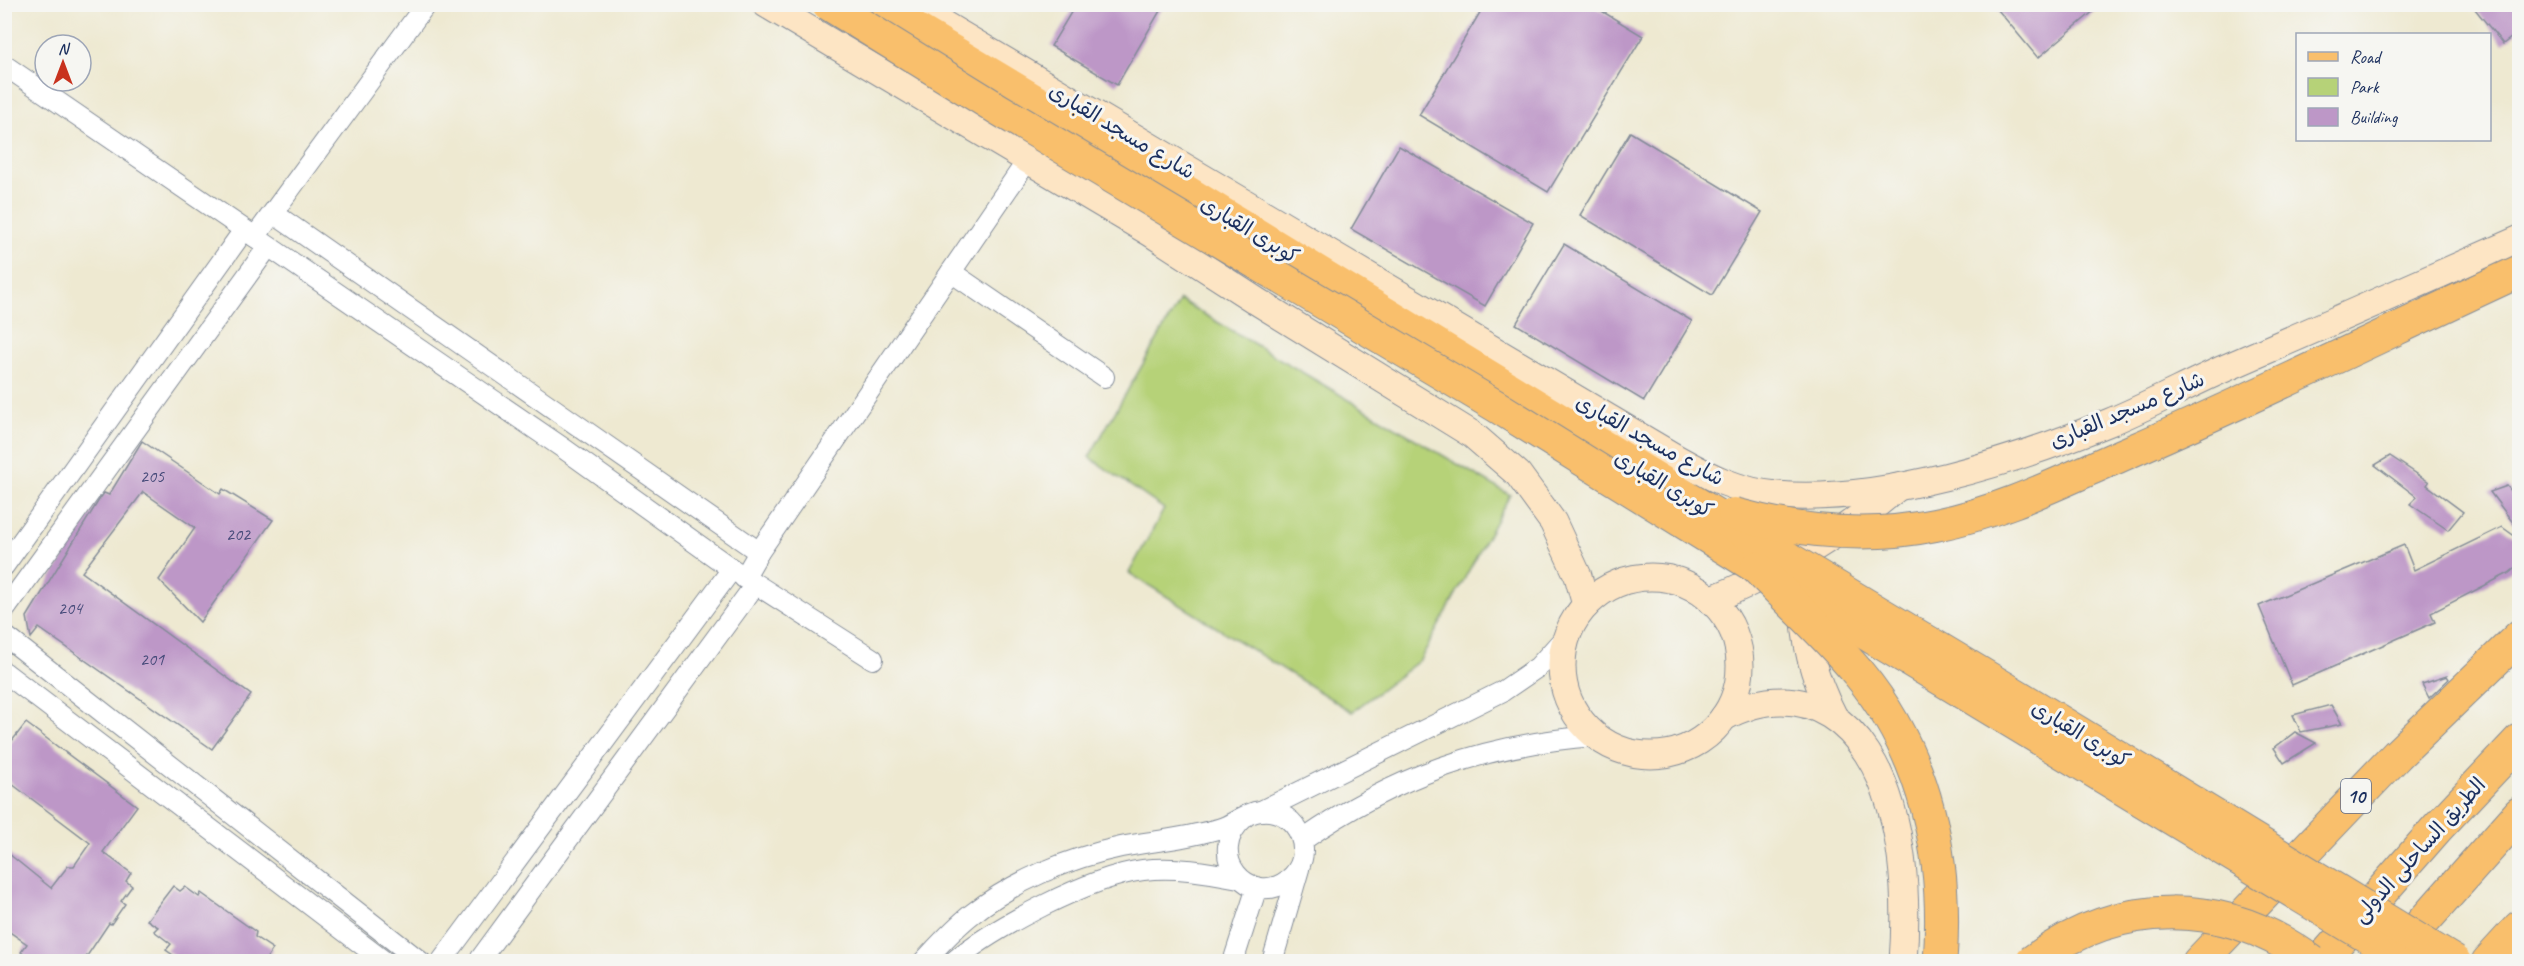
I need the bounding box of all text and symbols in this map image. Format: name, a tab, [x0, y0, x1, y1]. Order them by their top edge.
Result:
north arrow	[33, 33, 93, 93]
legend	[2296, 33, 2491, 141]
text: N	[58, 39, 71, 59]
text: Road	[2350, 46, 2383, 68]
text: Park	[2350, 76, 2380, 98]
street label: شارع مسجد القبارى	[1043, 77, 1200, 186]
text: Building	[2350, 106, 2399, 128]
street label: كوبرى القبارى	[1195, 190, 1304, 270]
street label: شارع مسجد القبارى	[2046, 366, 2209, 456]
street label: شارع مسجد القبارى	[1570, 389, 1729, 493]
street label: كوبرى القبارى	[1609, 444, 1718, 524]
house number: 205	[140, 465, 165, 487]
house number: 202	[226, 523, 252, 545]
house number: 204	[58, 597, 84, 619]
house number: 201	[140, 648, 165, 670]
street label: كوبرى القبارى	[2026, 694, 2135, 774]
street label: الطريق الساحلى الدولى	[2347, 772, 2492, 929]
road number: 10	[2341, 779, 2371, 813]

